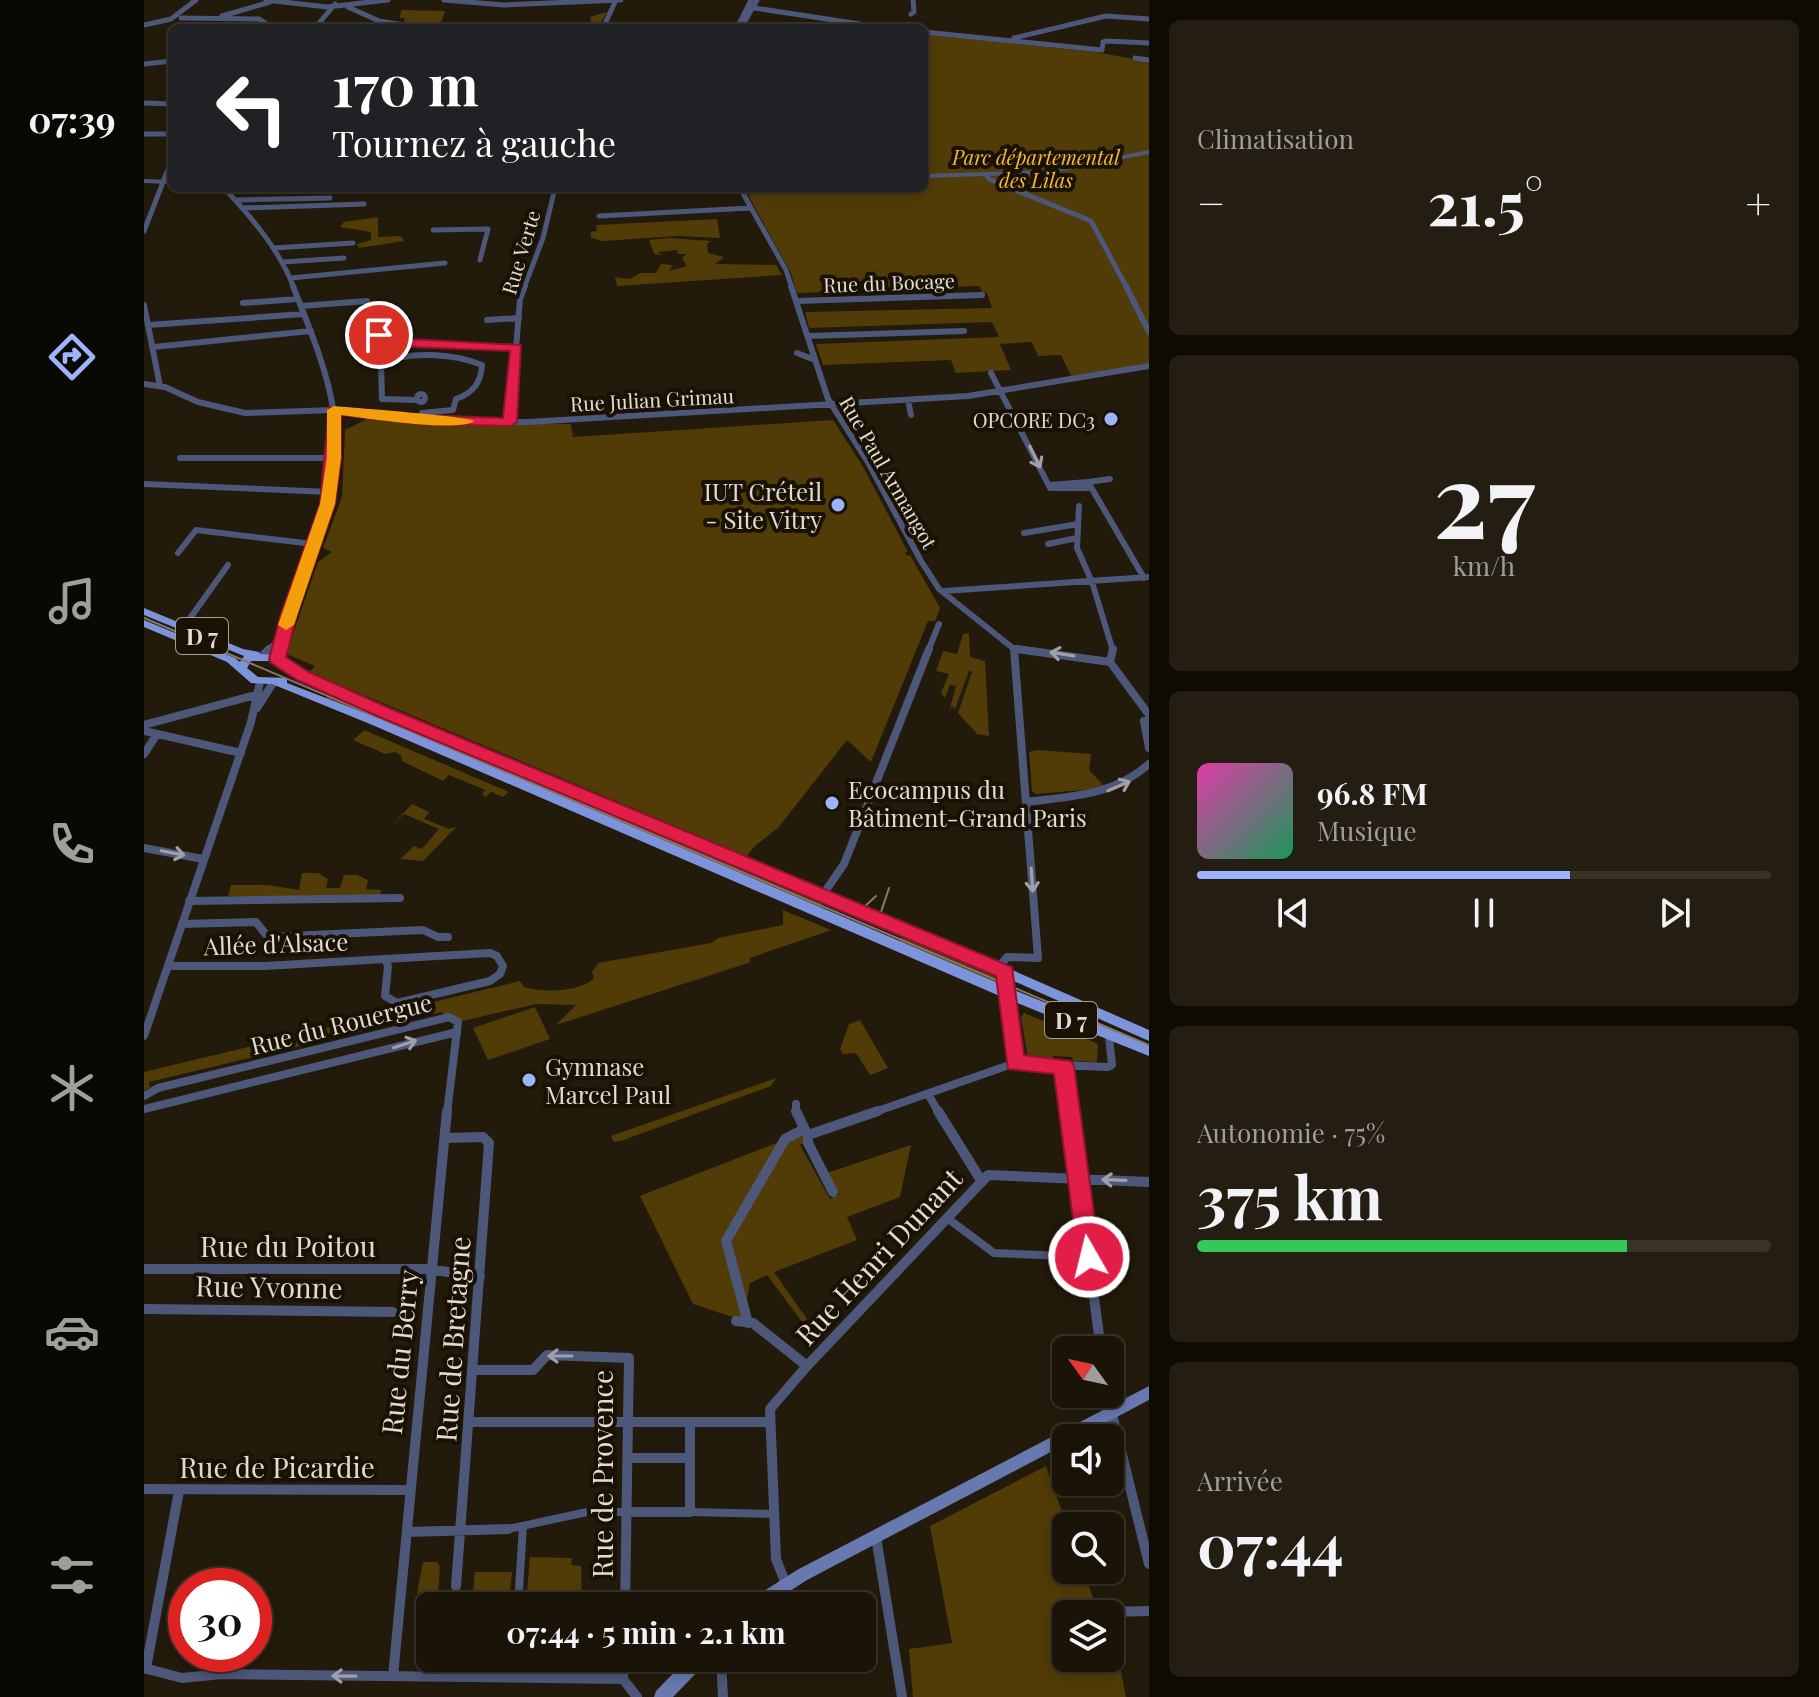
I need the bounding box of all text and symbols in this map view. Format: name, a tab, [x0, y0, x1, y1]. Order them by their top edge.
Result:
text: 170 m	[332, 46, 479, 121]
icon: left	[200, 56, 304, 160]
text: 07:39	[28, 94, 116, 142]
text: Tournez à gauche	[332, 118, 616, 166]
text: Climatisation	[1197, 121, 1354, 156]
park label: Parc départemental des Lilas	[951, 143, 1121, 193]
text: 21.5°	[1427, 161, 1543, 241]
text: −	[1197, 172, 1225, 231]
text: +	[1745, 172, 1771, 231]
street label: Rue Verte	[494, 207, 546, 297]
street label: Rue du Bocage	[823, 266, 955, 298]
pin	[345, 301, 413, 369]
icon: arrive	[357, 313, 401, 357]
icon: directions	[44, 329, 100, 385]
street label: Rue Julian Grimau	[569, 381, 735, 417]
street label: Rue Paul Armangot	[834, 391, 944, 554]
place label: OPCORE DC3	[973, 406, 1095, 433]
marker: OPCORE DC3	[1102, 410, 1120, 428]
text: 27	[1433, 426, 1535, 565]
one-way arrow	[1027, 445, 1043, 469]
place label: IUT Créteil - Site Vitry	[704, 475, 822, 535]
marker: IUT Créteil - Site Vitry	[829, 496, 847, 514]
text: km/h	[1453, 548, 1515, 583]
icon: music	[44, 573, 100, 629]
road number: D 7	[176, 618, 228, 654]
one-way arrow	[1050, 646, 1075, 661]
place label: Ecocampus du Bâtiment-Grand Paris	[848, 773, 1087, 833]
text: 96.8 FM	[1317, 773, 1428, 813]
one-way arrow	[1106, 778, 1130, 793]
marker: Ecocampus du Bâtiment-Grand Paris	[823, 794, 841, 812]
text: Musique	[1317, 813, 1417, 848]
icon: phone	[44, 816, 100, 872]
one-way arrow	[160, 847, 186, 862]
one-way arrow	[1025, 866, 1040, 893]
icon: previous	[1271, 891, 1315, 935]
icon: pause	[1462, 891, 1506, 935]
icon: next	[1653, 891, 1697, 935]
street label: Allée d'Alsace	[202, 924, 349, 962]
street label: Rue du Rouergue	[247, 985, 435, 1061]
road number: D 7	[1045, 1002, 1097, 1038]
one-way arrow	[391, 1036, 417, 1051]
place label: Gymnase Marcel Paul	[545, 1050, 671, 1110]
icon: climate	[44, 1060, 100, 1116]
marker: Gymnase Marcel Paul	[520, 1071, 538, 1089]
text: Autonomie · 75%	[1197, 1115, 1385, 1150]
text: 375 km	[1197, 1155, 1383, 1235]
street label: Rue Henri Dunant	[787, 1159, 970, 1352]
one-way arrow	[1101, 1173, 1128, 1188]
position arrow	[1047, 1215, 1131, 1299]
street label: Rue du Poitou	[200, 1227, 376, 1264]
street label: Rue de Bretagne	[426, 1235, 478, 1443]
street label: Rue Yvonne	[195, 1266, 343, 1306]
street label: Rue du Berry	[372, 1268, 426, 1436]
icon: car	[44, 1304, 100, 1360]
north arrow	[1052, 1336, 1124, 1408]
map controls	[1052, 1336, 1124, 1672]
one-way arrow	[547, 1348, 573, 1364]
street label: Rue de Provence	[583, 1370, 620, 1578]
button: sound	[1052, 1424, 1124, 1496]
street label: Rue de Picardie	[179, 1448, 375, 1485]
text: Arrivée	[1197, 1463, 1283, 1498]
text: 07:44	[1197, 1503, 1344, 1583]
button: search	[1052, 1512, 1124, 1584]
icon: filters	[44, 1547, 100, 1603]
speed limit sign: 30	[168, 1568, 272, 1672]
button: layers	[1052, 1600, 1124, 1672]
text: 07:44 · 5 min · 2.1 km	[506, 1612, 786, 1652]
one-way arrow	[331, 1669, 358, 1684]

